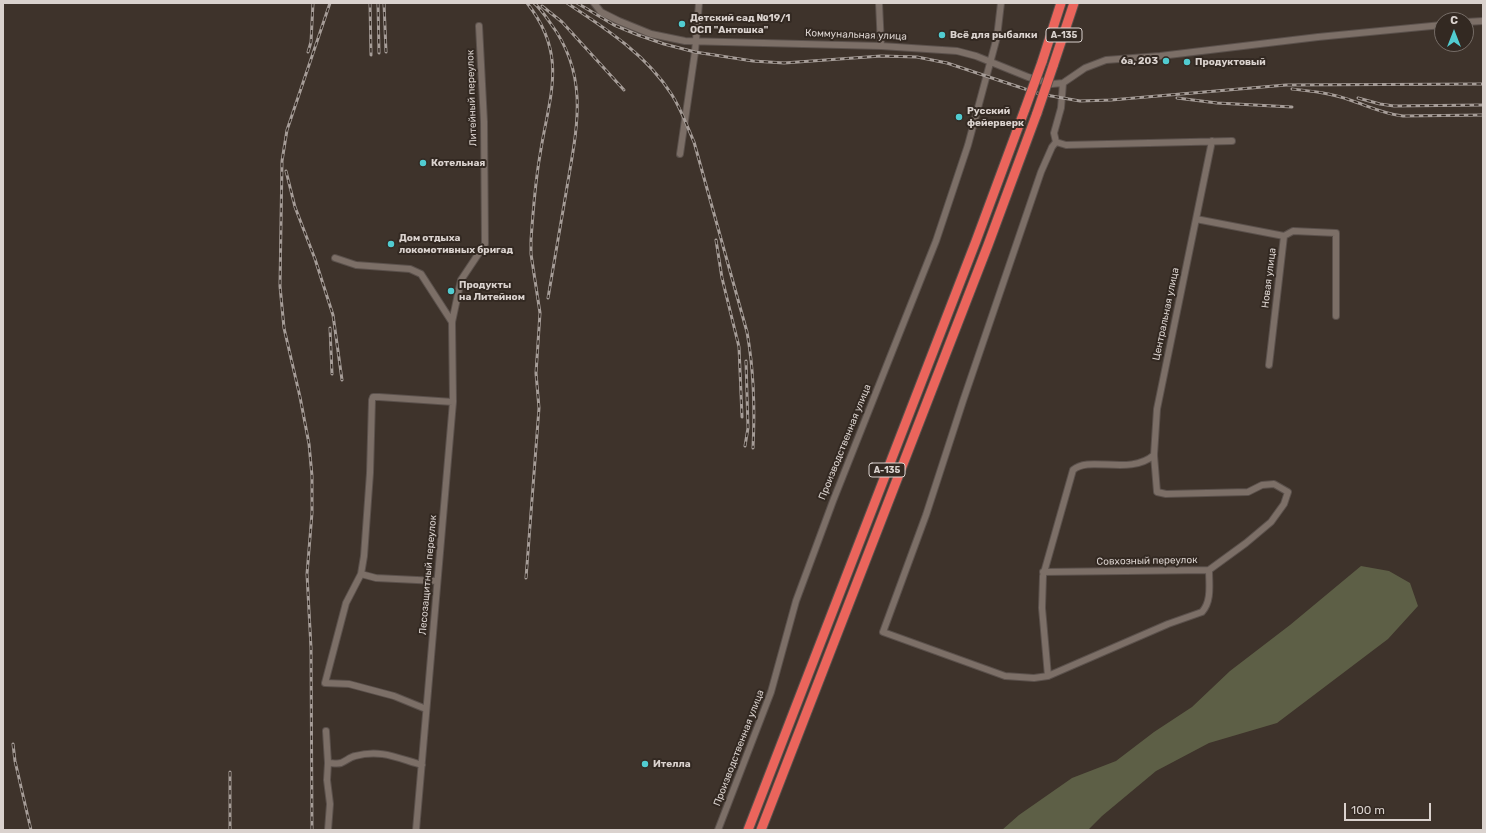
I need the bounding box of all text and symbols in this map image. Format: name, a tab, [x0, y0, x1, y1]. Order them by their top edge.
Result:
place label: Детский сад №19/1 ОСП "Антошка"	[690, 12, 790, 36]
north arrow	[1434, 12, 1474, 52]
text: С	[1450, 14, 1458, 27]
marker: Детский сад №19/1 ОСП "Антошка"	[677, 19, 687, 29]
street label: Коммунальная улица	[805, 27, 907, 43]
road number: А-135	[1046, 28, 1082, 42]
place label: Всё для рыбалки	[950, 29, 1037, 41]
marker: Всё для рыбалки	[937, 30, 947, 40]
street label: Литейный переулок	[464, 50, 480, 146]
place label: 6a, 203	[1121, 55, 1158, 67]
marker: 6a, 203	[1161, 56, 1171, 66]
place label: Продуктовый	[1195, 56, 1266, 68]
marker: Продуктовый	[1182, 57, 1192, 67]
place label: Русский фейерверк	[967, 105, 1024, 128]
marker: Русский фейерверк	[954, 112, 964, 122]
place label: Котельная	[431, 157, 485, 169]
marker: Котельная	[418, 158, 428, 168]
place label: Дом отдыха локомотивных бригад	[399, 232, 513, 256]
marker: Дом отдыха локомотивных бригад	[386, 239, 396, 249]
street label: Новая улица	[1259, 247, 1279, 309]
street label: Центральная улица	[1150, 266, 1182, 362]
place label: Продукты на Литейном	[459, 279, 525, 302]
marker: Продукты на Литейном	[446, 286, 456, 296]
street label: Производственная улица	[816, 382, 874, 502]
road number: А-135	[869, 463, 905, 477]
street label: Лесозащитный переулок	[417, 514, 439, 636]
street label: Совхозный переулок	[1096, 554, 1198, 568]
street label: Производственная улица	[711, 688, 767, 808]
place label: Ителла	[653, 758, 691, 770]
marker: Ителла	[640, 759, 650, 769]
scale bar	[1346, 795, 1433, 821]
text: 100 m	[1351, 803, 1385, 817]

